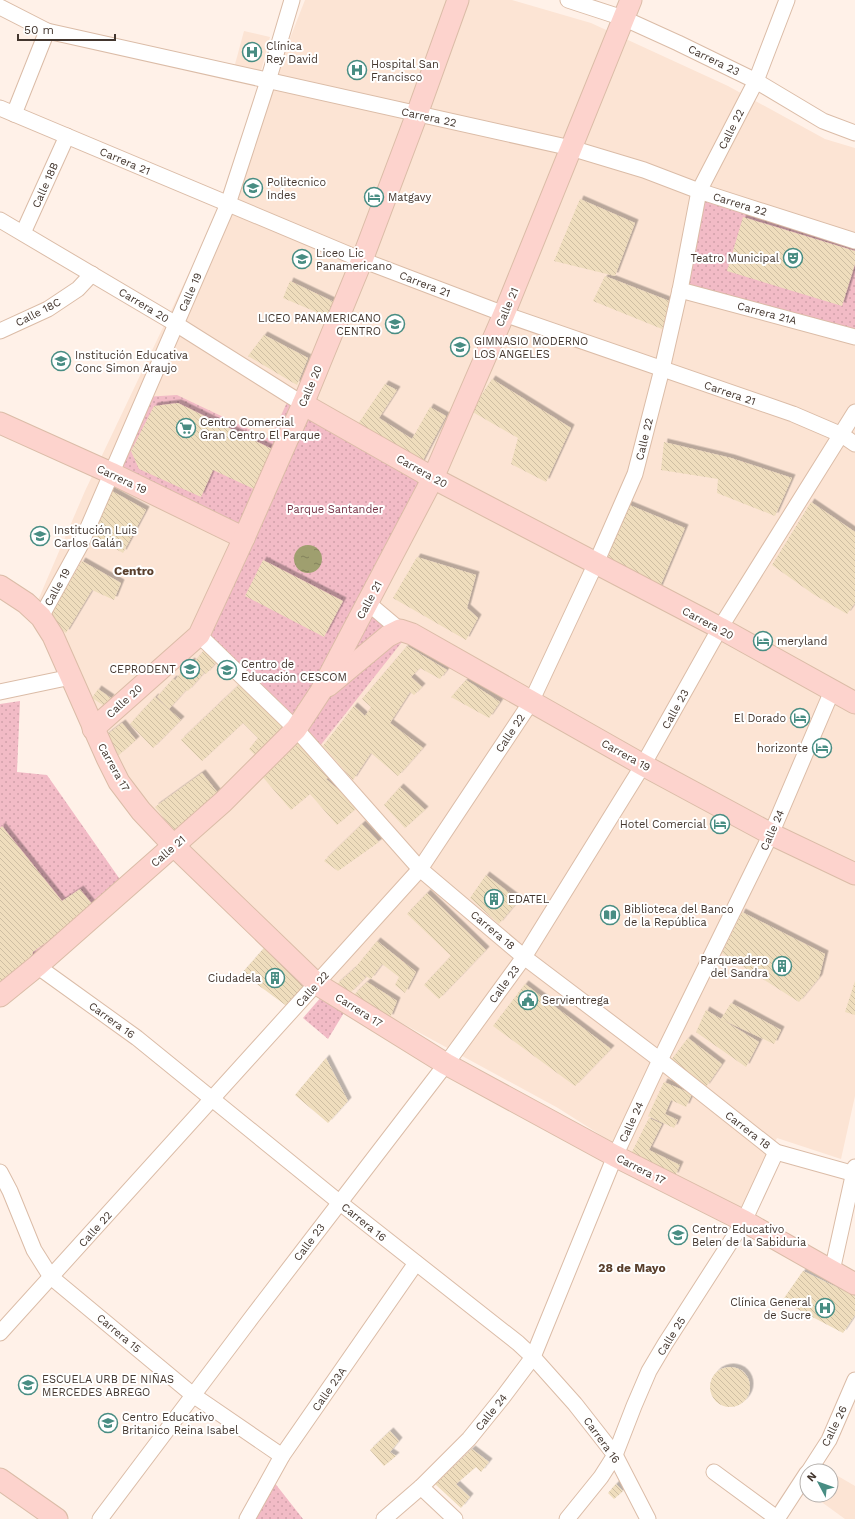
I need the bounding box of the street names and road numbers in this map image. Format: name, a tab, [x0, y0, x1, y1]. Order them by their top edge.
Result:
street label: Carrera 23	[686, 42, 742, 79]
street label: Carrera 22	[400, 105, 458, 130]
street label: Calle 22	[716, 107, 747, 152]
street label: Carrera 21	[98, 145, 152, 178]
street label: Calle 18B	[30, 160, 61, 210]
street label: Carrera 22	[711, 190, 768, 219]
street label: Carrera 21	[397, 269, 452, 300]
street label: Calle 19	[176, 270, 205, 314]
street label: Carrera 20	[116, 285, 171, 326]
street label: Calle 21	[493, 286, 522, 329]
street label: Calle 18C	[13, 295, 63, 329]
street label: Carrera 21A	[736, 299, 798, 328]
street label: Calle 20	[296, 363, 325, 409]
street label: Carrera 21	[702, 379, 757, 408]
street label: Calle 22	[633, 416, 656, 462]
street label: Carrera 20	[394, 452, 450, 491]
street label: Carrera 19	[95, 462, 149, 497]
street label: Calle 19	[42, 566, 73, 609]
street label: Calle 21	[354, 579, 385, 622]
street label: Carrera 20	[680, 605, 736, 642]
street label: Calle 20	[104, 682, 145, 721]
street label: Calle 23	[659, 687, 692, 731]
street label: Calle 22	[493, 712, 528, 755]
street label: Carrera 19	[599, 737, 653, 774]
street label: Carrera 17	[95, 741, 132, 794]
street label: Calle 24	[758, 807, 787, 853]
street label: Calle 21	[148, 833, 188, 870]
street label: Carrera 18	[468, 908, 518, 953]
street label: Calle 23	[486, 963, 522, 1006]
street label: Calle 22	[293, 969, 332, 1010]
street label: Carrera 17	[333, 991, 385, 1030]
street label: Carrera 16	[86, 999, 138, 1042]
street label: Calle 24	[616, 1100, 647, 1145]
street label: Carrera 18	[722, 1109, 773, 1152]
street label: Carrera 17	[614, 1152, 667, 1187]
street label: Carrera 16	[339, 1200, 389, 1245]
street label: Calle 22	[76, 1209, 115, 1250]
street label: Calle 23	[291, 1221, 328, 1264]
street label: Carrera 15	[94, 1311, 143, 1356]
street label: Calle 25	[654, 1314, 688, 1358]
street label: Calle 23A	[310, 1365, 349, 1414]
street label: Calle 24	[473, 1391, 510, 1433]
street label: Calle 26	[819, 1403, 850, 1449]
street label: Carrera 16	[581, 1415, 623, 1466]

